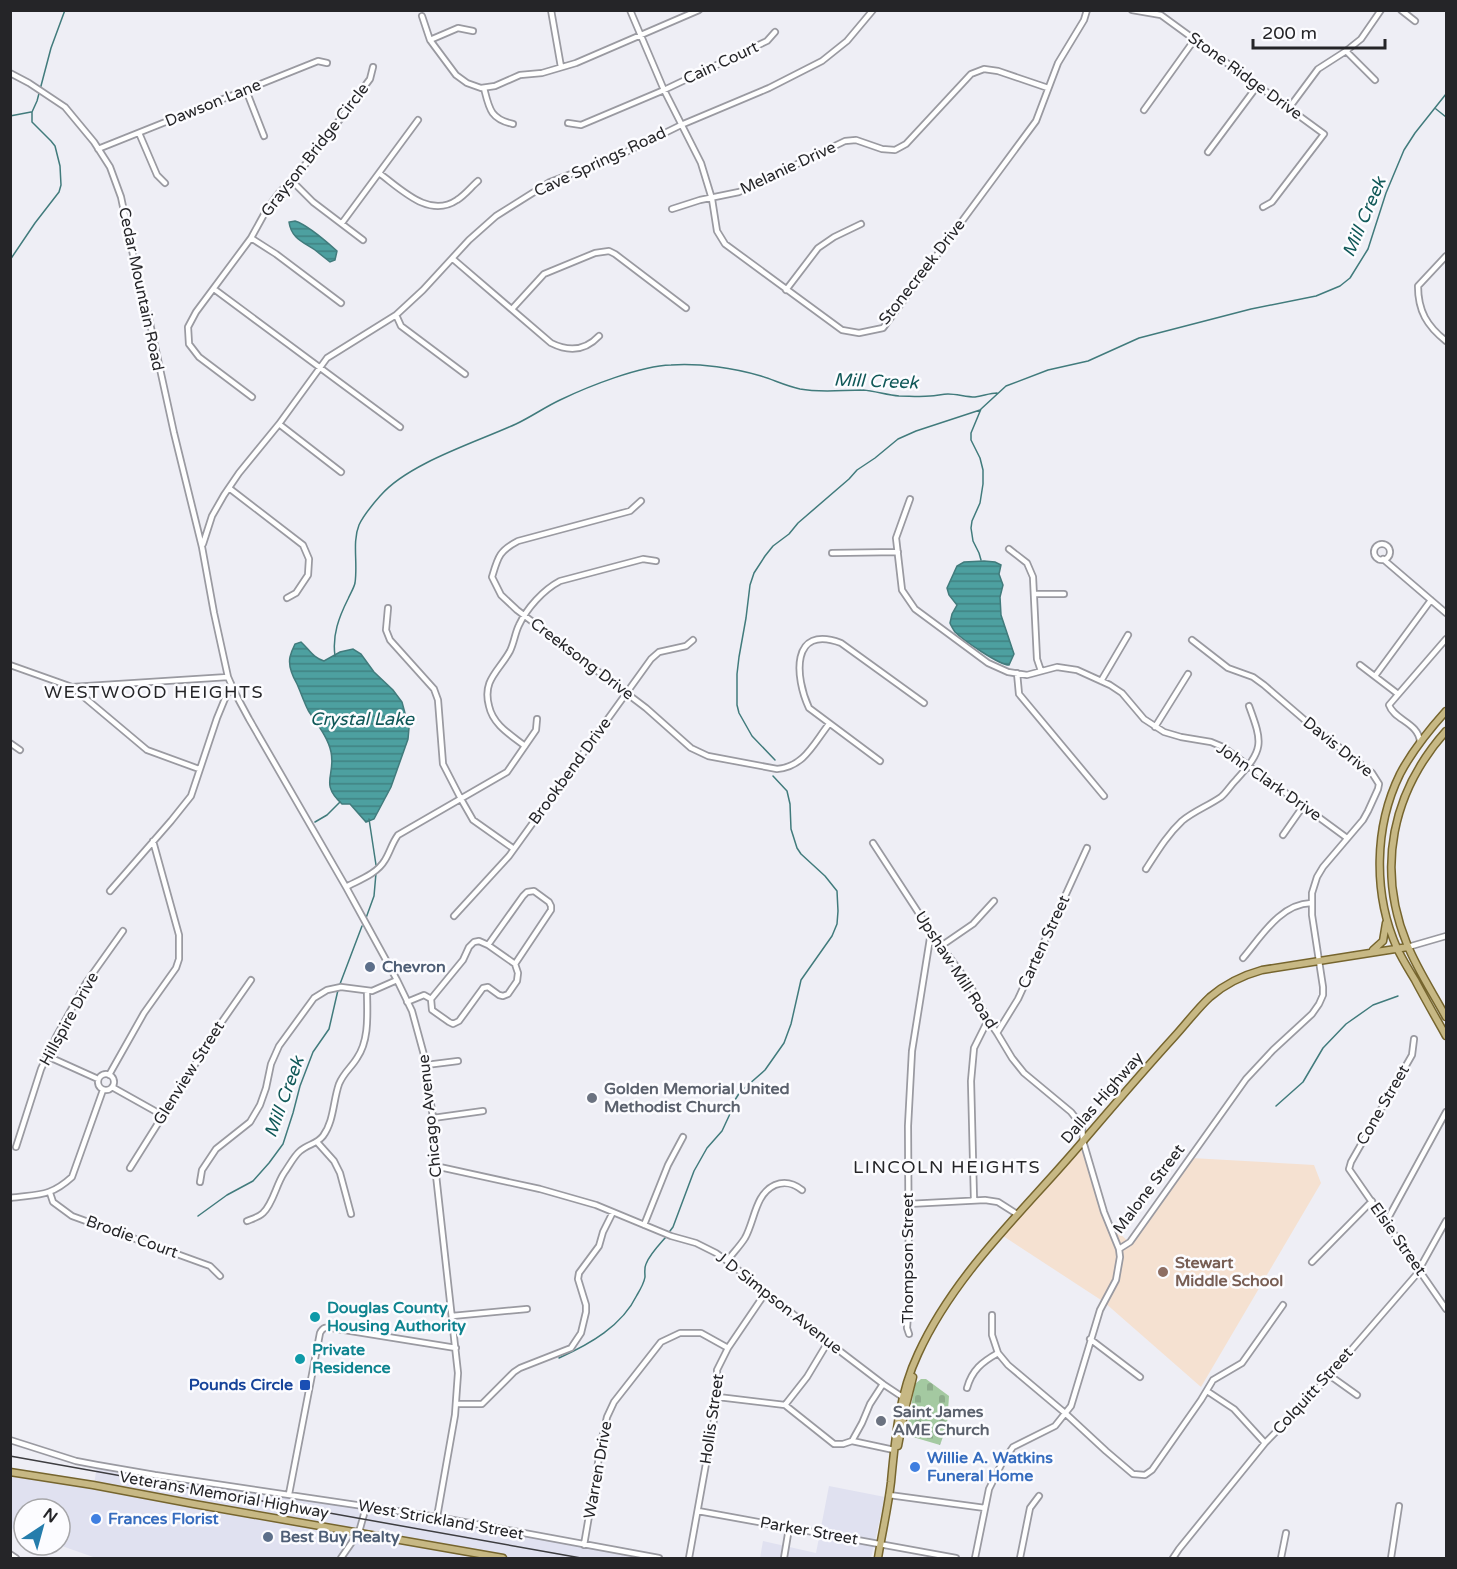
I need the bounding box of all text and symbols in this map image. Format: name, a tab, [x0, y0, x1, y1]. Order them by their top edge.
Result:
scale bar	[1253, 12, 1385, 50]
text: 200 m	[1262, 22, 1317, 44]
street label: Stone Ridge Drive	[1184, 28, 1306, 124]
street label: Cain Court	[680, 37, 762, 89]
street label: Dawson Lane	[162, 75, 264, 131]
street label: Grayson Bridge Circle	[257, 79, 373, 221]
street label: Cave Springs Road	[531, 123, 669, 201]
street label: Melanie Drive	[737, 137, 839, 199]
water label: Mill Creek	[1337, 173, 1391, 260]
street label: Cedar Mountain Road	[114, 205, 168, 373]
street label: Stonecreek Drive	[874, 215, 970, 329]
water label: Mill Creek	[833, 369, 920, 394]
street label: Creeksong Drive	[526, 614, 638, 704]
district label: WESTWOOD HEIGHTS	[44, 681, 264, 703]
water label: Crystal Lake	[310, 708, 415, 730]
street label: Davis Drive	[1299, 713, 1377, 781]
street label: Brookbend Drive	[524, 714, 616, 828]
street label: John Clark Drive	[1213, 738, 1325, 826]
street label: Carten Street	[1014, 892, 1074, 992]
street label: Upshaw Mill Road	[910, 907, 1002, 1033]
place label: Chevron	[382, 957, 446, 977]
marker: Chevron	[363, 960, 377, 974]
street label: Hillspire Drive	[35, 969, 103, 1069]
street label: Glenview Street	[149, 1017, 229, 1129]
street label: Dallas Highway	[1057, 1048, 1148, 1148]
water label: Mill Creek	[259, 1052, 309, 1140]
street label: Chicago Avenue	[414, 1053, 446, 1179]
street label: Cone Street	[1352, 1061, 1414, 1149]
place label: Golden Memorial United Methodist Church	[604, 1079, 790, 1117]
marker: Golden Memorial United Methodist Church	[585, 1091, 599, 1105]
street label: Malone Street	[1109, 1140, 1189, 1238]
district label: LINCOLN HEIGHTS	[853, 1156, 1041, 1178]
street label: Thompson Street	[898, 1193, 918, 1323]
street label: Elsie Street	[1365, 1199, 1431, 1279]
street label: Brodie Court	[83, 1211, 181, 1263]
street label: J D Simpson Avenue	[712, 1247, 846, 1359]
place label: Stewart Middle School	[1175, 1253, 1283, 1291]
marker: Stewart Middle School	[1156, 1265, 1170, 1279]
place label: Douglas County Housing Authority	[327, 1298, 466, 1336]
marker: Douglas County Housing Authority	[308, 1310, 322, 1324]
place label: Private Residence	[312, 1340, 391, 1378]
street label: Colquitt Street	[1269, 1343, 1357, 1439]
marker: Private Residence	[293, 1352, 307, 1366]
street label: Hollis Street	[696, 1372, 728, 1466]
place label: Pounds Circle	[189, 1375, 293, 1395]
marker: Pounds Circle	[298, 1378, 312, 1392]
place label: Saint James AME Church	[893, 1402, 989, 1440]
marker: Saint James AME Church	[874, 1414, 888, 1428]
street label: Warren Drive	[580, 1420, 616, 1520]
place label: Willie A. Watkins Funeral Home	[927, 1448, 1053, 1486]
marker: Willie A. Watkins Funeral Home	[908, 1460, 922, 1474]
street label: Veterans Memorial Highway	[118, 1467, 331, 1523]
street label: West Strickland Street	[356, 1496, 526, 1544]
north arrow	[12, 1497, 72, 1557]
text: N	[39, 1504, 61, 1528]
place label: Frances Florist	[108, 1509, 220, 1529]
marker: Frances Florist	[89, 1512, 103, 1526]
street label: Parker Street	[758, 1513, 860, 1549]
place label: Best Buy Realty	[280, 1527, 400, 1547]
marker: Best Buy Realty	[261, 1530, 275, 1544]

